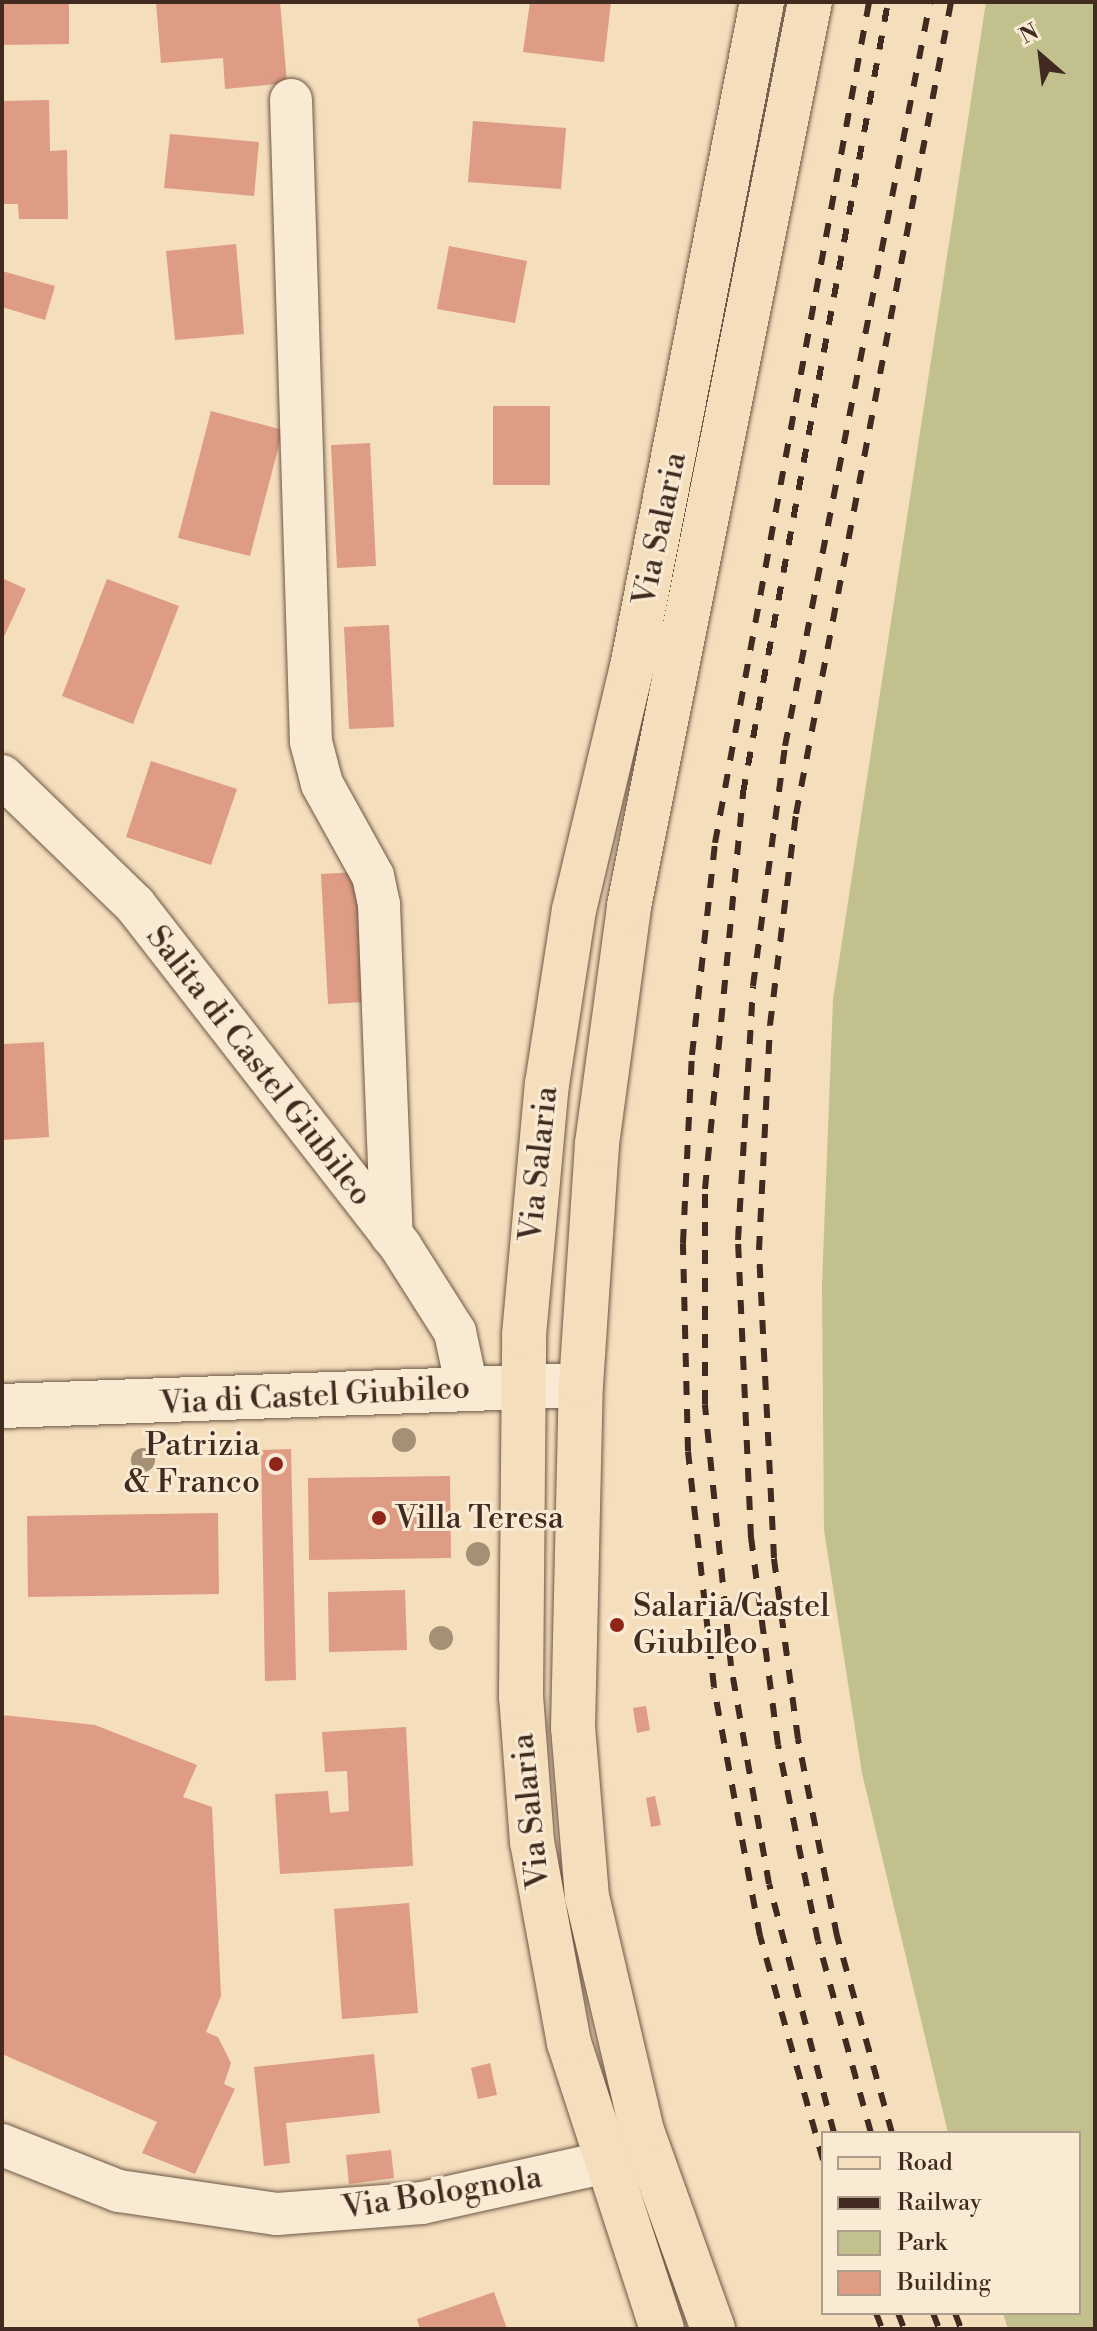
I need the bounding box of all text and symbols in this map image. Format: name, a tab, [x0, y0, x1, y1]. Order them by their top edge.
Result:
north arrow	[1001, 16, 1081, 96]
text: N	[1015, 18, 1044, 50]
street label: Via Salaria	[625, 449, 695, 609]
street label: Salita di Castel Giubileo	[138, 918, 380, 1214]
street label: Via Salaria	[512, 1084, 566, 1244]
street label: Via di Castel Giubileo	[159, 1369, 471, 1423]
place label: Patrizia & Franco	[124, 1427, 260, 1502]
marker: Patrizia & Franco	[267, 1455, 285, 1473]
place label: Villa Teresa	[395, 1499, 564, 1537]
marker: Villa Teresa	[370, 1509, 388, 1527]
place label: Salaria/Castel Giubileo	[633, 1588, 830, 1663]
marker: Salaria/Castel Giubileo	[608, 1616, 626, 1634]
street label: Via Salaria	[504, 1731, 558, 1891]
legend	[821, 2131, 1081, 2315]
text: Road	[897, 2148, 953, 2178]
street label: Via Bolognola	[339, 2158, 545, 2228]
text: Railway	[897, 2188, 982, 2218]
text: Park	[897, 2228, 947, 2258]
text: Building	[897, 2268, 991, 2298]

